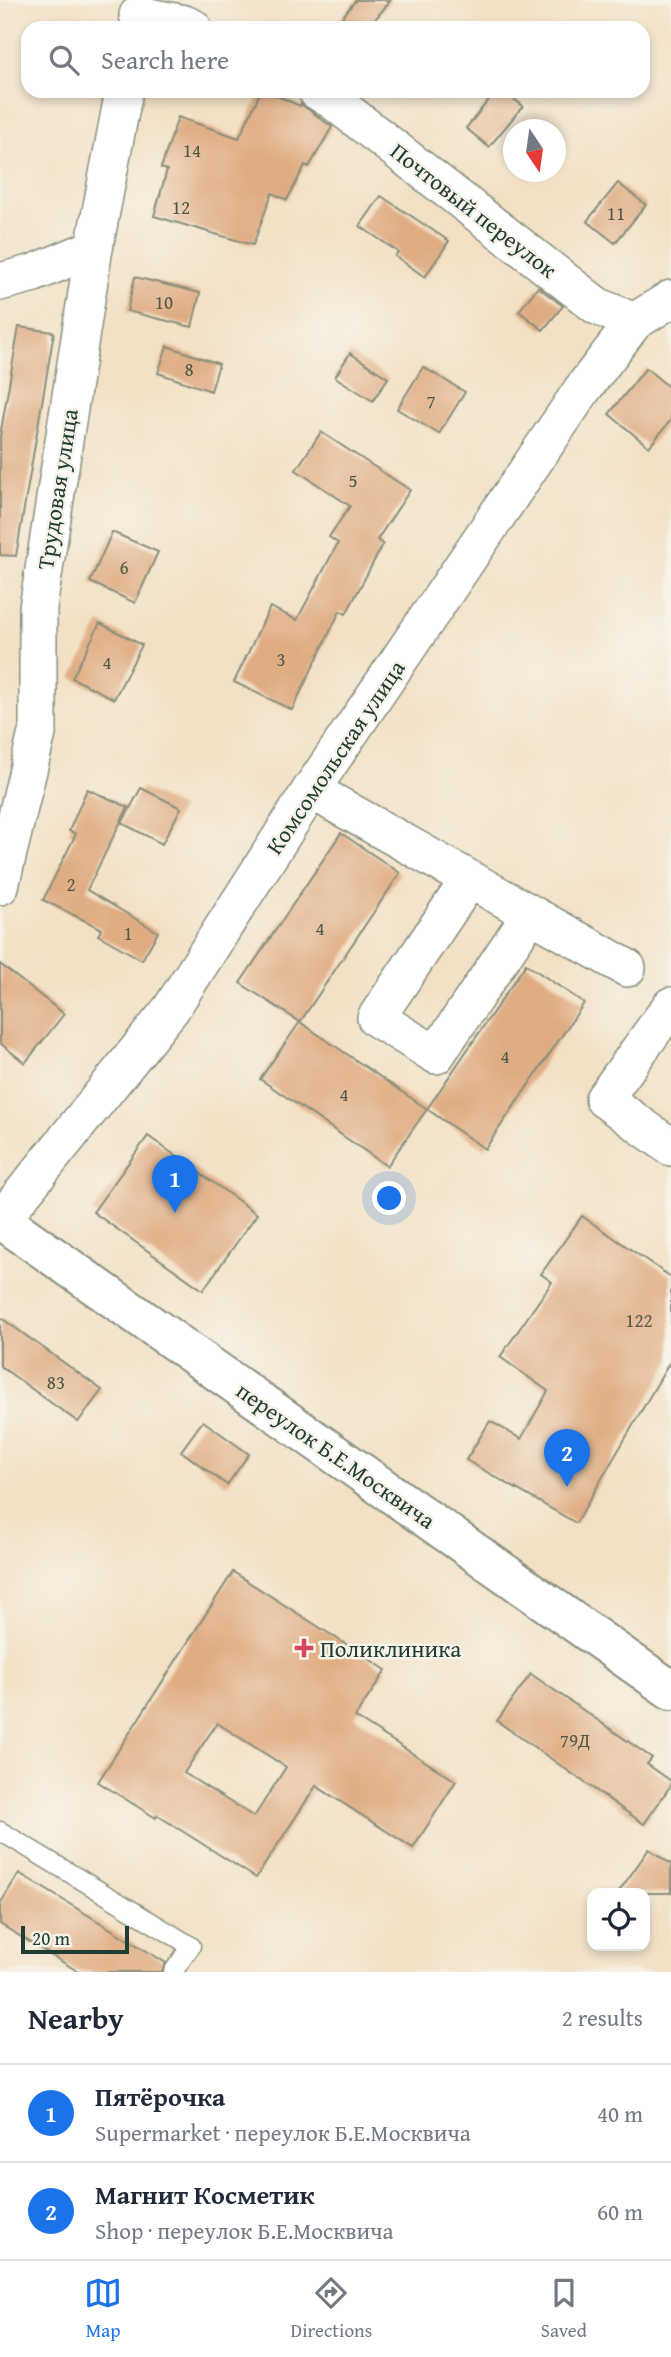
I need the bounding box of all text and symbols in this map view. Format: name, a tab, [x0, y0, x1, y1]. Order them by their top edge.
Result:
search box	[21, 21, 650, 98]
text: Search here	[101, 40, 229, 79]
icon: search	[45, 41, 83, 79]
north arrow	[503, 119, 566, 182]
street label: Почтовый переулок	[384, 135, 564, 285]
house number: 14	[183, 136, 201, 164]
house number: 12	[172, 193, 190, 221]
house number: 11	[607, 199, 625, 227]
house number: 10	[155, 288, 173, 316]
house number: 8	[184, 355, 194, 383]
house number: 7	[426, 387, 436, 415]
street label: Трудовая улица	[28, 406, 86, 572]
house number: 5	[348, 466, 358, 494]
house number: 6	[119, 553, 129, 581]
house number: 3	[276, 645, 286, 673]
house number: 4	[102, 648, 112, 676]
street label: Комсомольская улица	[258, 653, 412, 861]
house number: 2	[66, 870, 76, 898]
house number: 4	[315, 914, 325, 942]
house number: 1	[123, 919, 133, 947]
house number: 4	[500, 1042, 510, 1070]
house number: 4	[339, 1080, 349, 1108]
pin: 1	[152, 1155, 198, 1213]
your location	[372, 1181, 406, 1215]
house number: 122	[625, 1306, 653, 1334]
house number: 83	[47, 1368, 65, 1396]
street label: переулок Б.Е.Москвича	[230, 1374, 442, 1536]
pin: 2	[544, 1429, 590, 1487]
place label: Поликлиника	[320, 1632, 461, 1665]
marker: Поликлиника	[294, 1638, 314, 1658]
house number: 79Д	[560, 1726, 590, 1754]
map controls	[587, 1888, 650, 1951]
button: locate	[587, 1888, 650, 1951]
scale bar	[21, 1923, 130, 1955]
text: 20 m	[32, 1924, 70, 1952]
text: Nearby	[28, 1996, 124, 2040]
text: 2 results	[562, 2001, 643, 2034]
text: Пятёрочка	[95, 2077, 225, 2116]
text: 1	[45, 2097, 57, 2130]
text: 40 m	[597, 2097, 643, 2130]
text: Supermarket · переулок Б.Е.Москвича	[95, 2116, 471, 2149]
text: Магнит Косметик	[95, 2175, 314, 2214]
text: 2	[45, 2195, 57, 2228]
text: 60 m	[597, 2195, 643, 2228]
text: Shop · переулок Б.Е.Москвича	[95, 2214, 393, 2247]
tab: Map	[84, 2274, 122, 2344]
tab: Directions	[291, 2274, 372, 2344]
tab: Saved	[541, 2274, 587, 2344]

